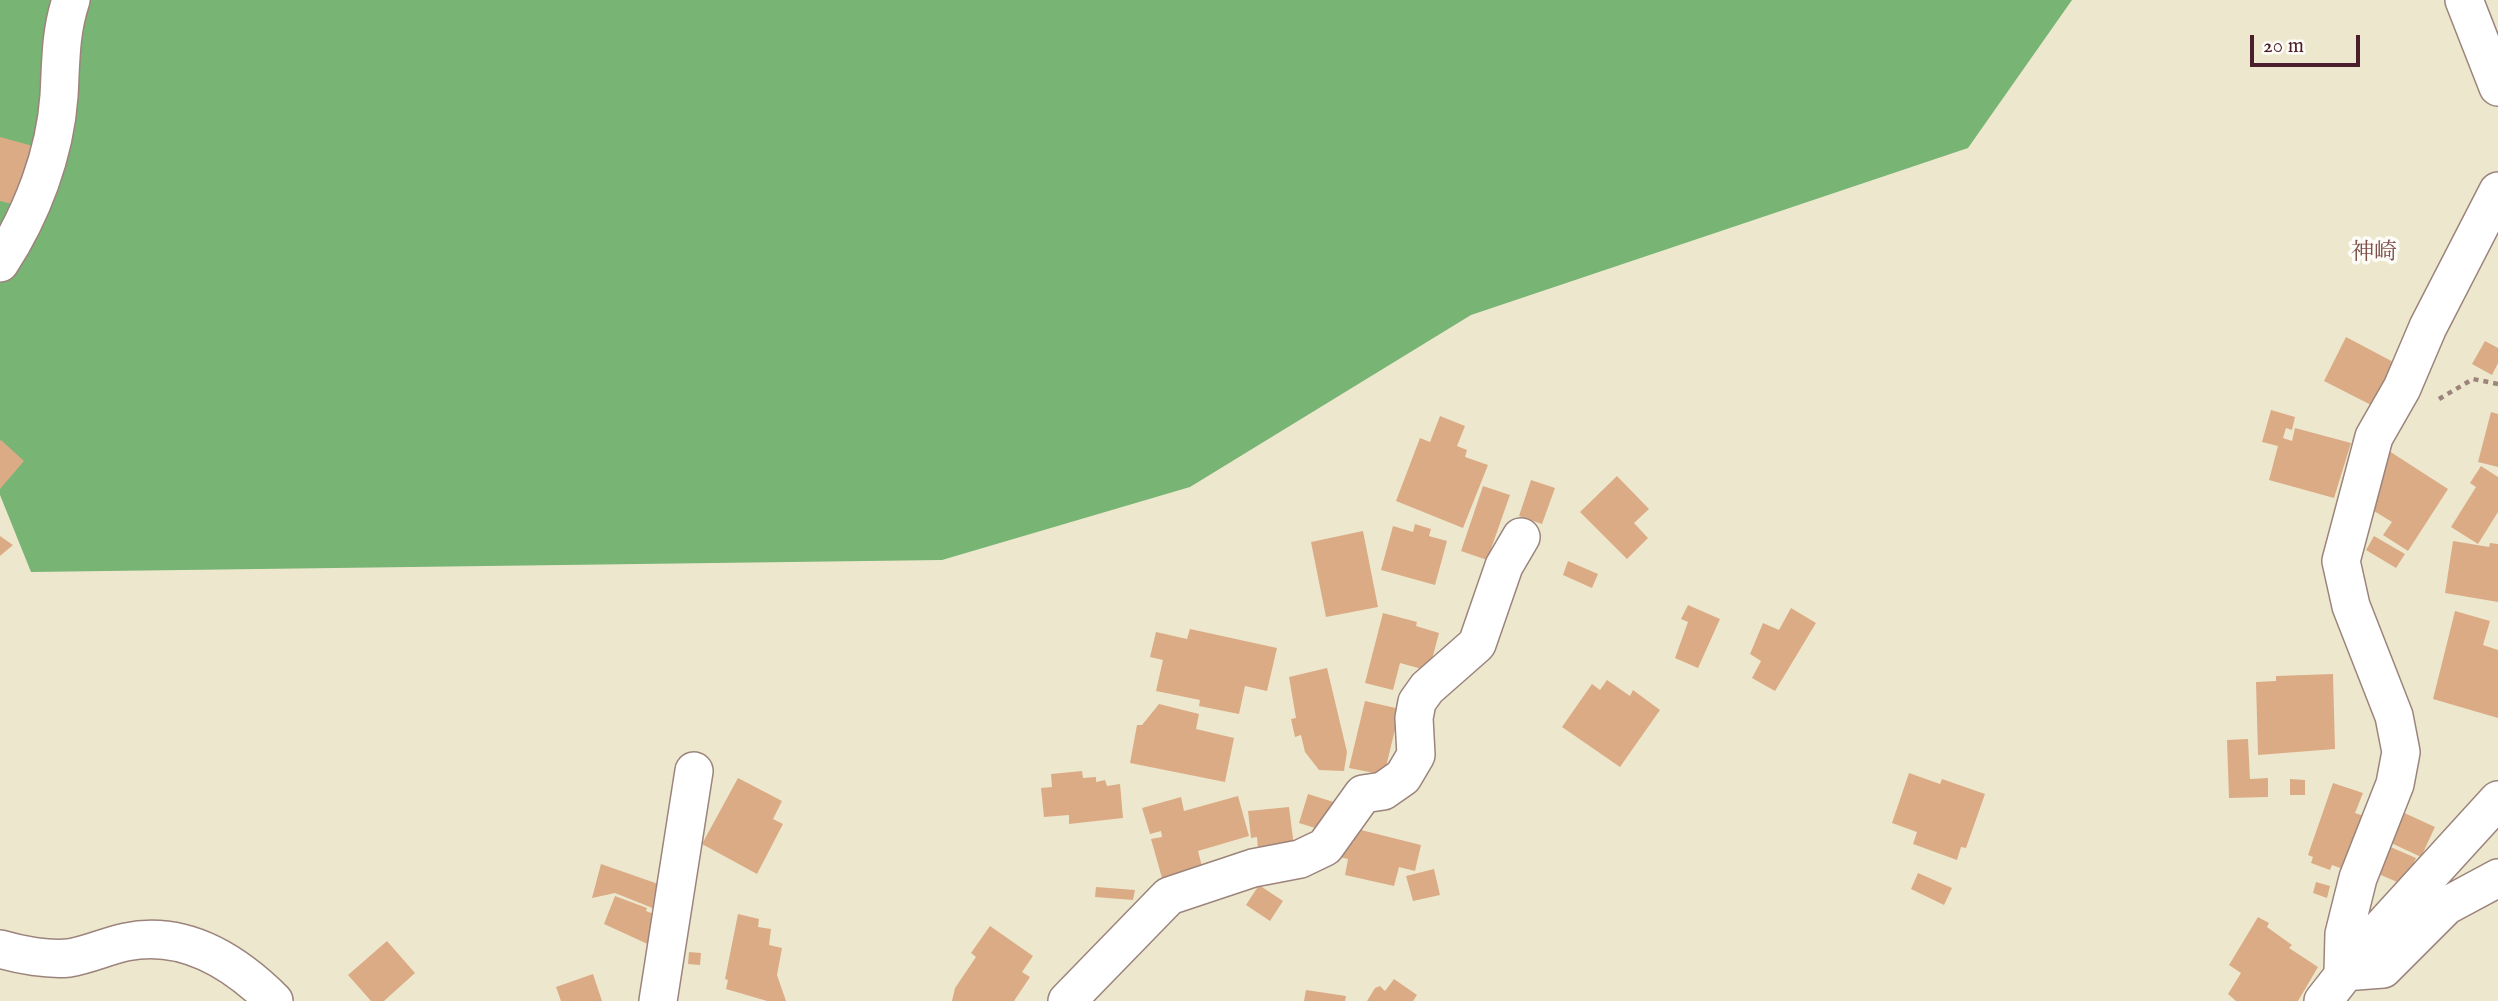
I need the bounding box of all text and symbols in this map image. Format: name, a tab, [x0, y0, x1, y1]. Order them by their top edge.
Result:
scale bar	[2253, 21, 2363, 65]
text: 20 m	[2263, 33, 2304, 60]
district label: 神崎	[2351, 240, 2397, 268]

